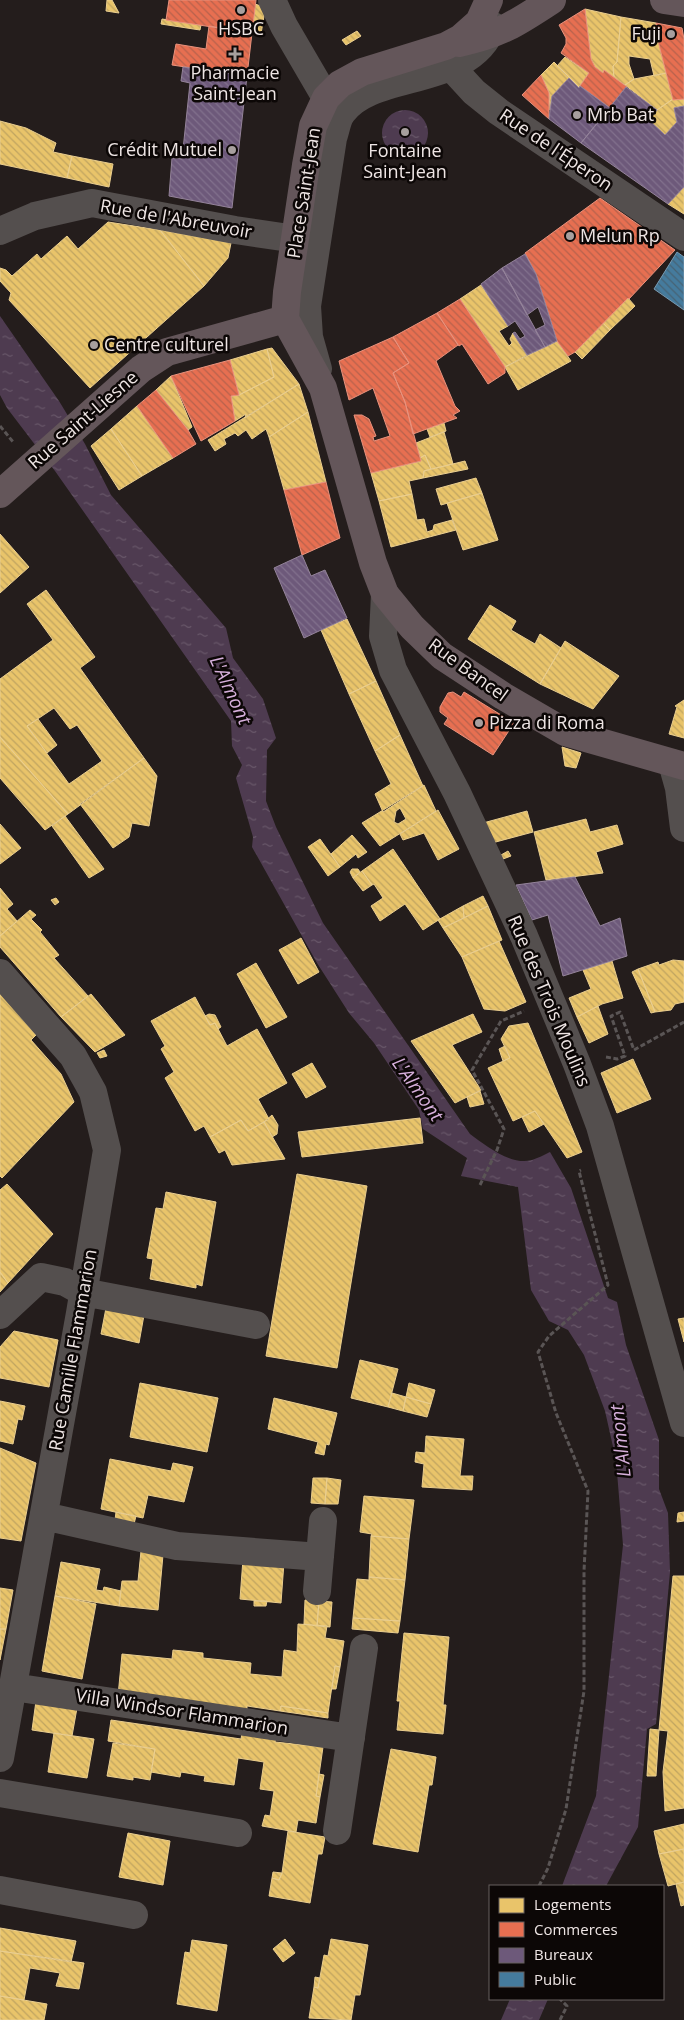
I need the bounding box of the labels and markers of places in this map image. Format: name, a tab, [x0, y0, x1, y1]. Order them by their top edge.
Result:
marker: HSBC	[235, 4, 247, 16]
place label: HSBC	[218, 16, 264, 40]
place label: Fuji	[632, 21, 661, 45]
marker: Fuji	[665, 28, 677, 40]
marker: Pharmacie Saint-Jean	[229, 48, 241, 60]
place label: Pharmacie Saint-Jean	[190, 60, 280, 105]
place label: Mrb Bat	[587, 102, 654, 126]
marker: Mrb Bat	[571, 109, 583, 121]
marker: Fontaine Saint-Jean	[399, 126, 411, 138]
place label: Crédit Mutuel	[107, 137, 222, 161]
place label: Fontaine Saint-Jean	[363, 138, 447, 183]
marker: Crédit Mutuel	[226, 144, 238, 156]
place label: Melun Rp	[580, 223, 660, 247]
marker: Melun Rp	[564, 230, 576, 242]
place label: Centre culturel	[104, 332, 229, 356]
marker: Centre culturel	[88, 339, 100, 351]
place label: Pizza di Roma	[489, 710, 605, 734]
marker: Pizza di Roma	[473, 717, 485, 729]

